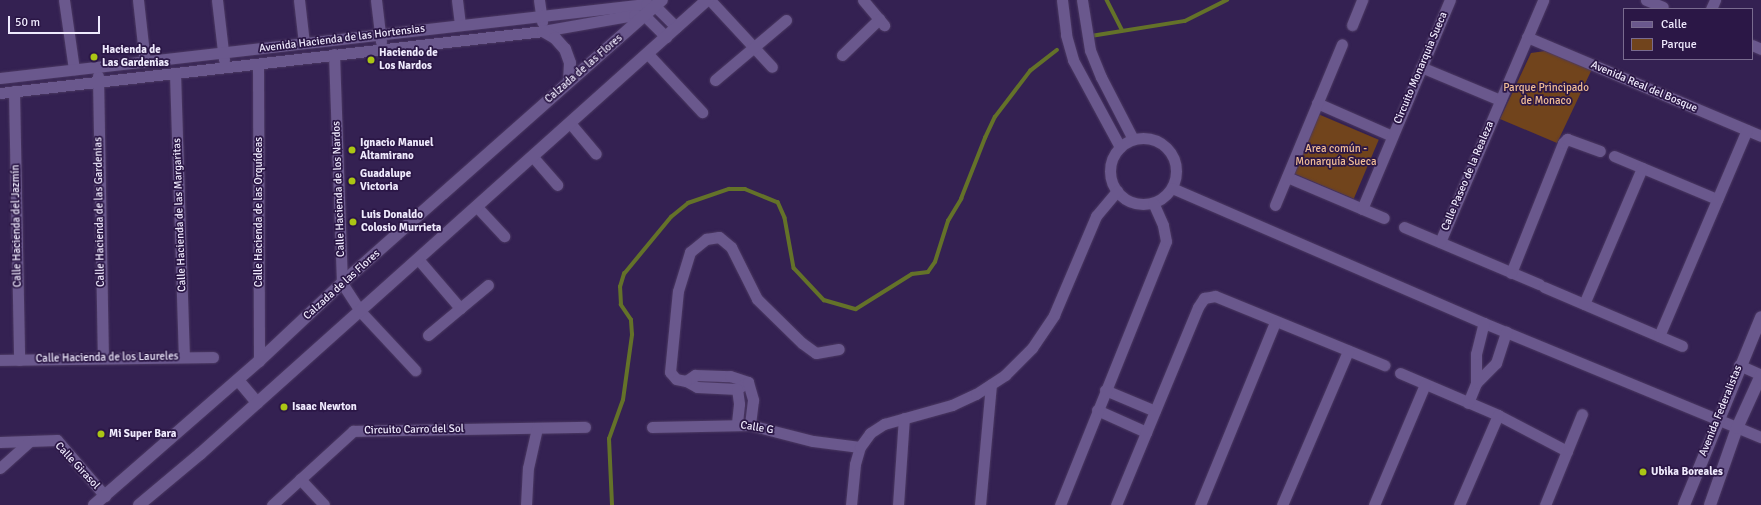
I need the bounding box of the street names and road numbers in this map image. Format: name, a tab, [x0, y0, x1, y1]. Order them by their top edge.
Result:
street label: Circuito Monarquia Sueca	[1391, 10, 1451, 126]
street label: Avenida Hacienda de las Hortensias	[258, 22, 426, 56]
street label: Calzada de las Flores	[543, 32, 625, 106]
street label: Avenida Real del Bosque	[1589, 59, 1699, 115]
street label: Calle Paseo de la Realeza	[1439, 119, 1497, 233]
street label: Calle Hacienda de los Nardos	[330, 121, 348, 257]
street label: Calle Hacienda de las Gardenias	[92, 137, 108, 287]
street label: Calle Hacienda de las Orquídeas	[252, 137, 266, 287]
street label: Calle Hacienda de las Margaritas	[171, 138, 189, 292]
street label: Calle Hacienda del Jazmín	[9, 165, 25, 287]
street label: Calzada de las Flores	[301, 247, 383, 323]
street label: Calle Hacienda de los Laureles	[36, 350, 178, 366]
street label: Avenida Federalistas	[1697, 364, 1745, 458]
street label: Calle G	[739, 419, 775, 437]
street label: Circuito Carro del Sol	[364, 423, 464, 437]
street label: Calle Girasol	[52, 440, 102, 492]

